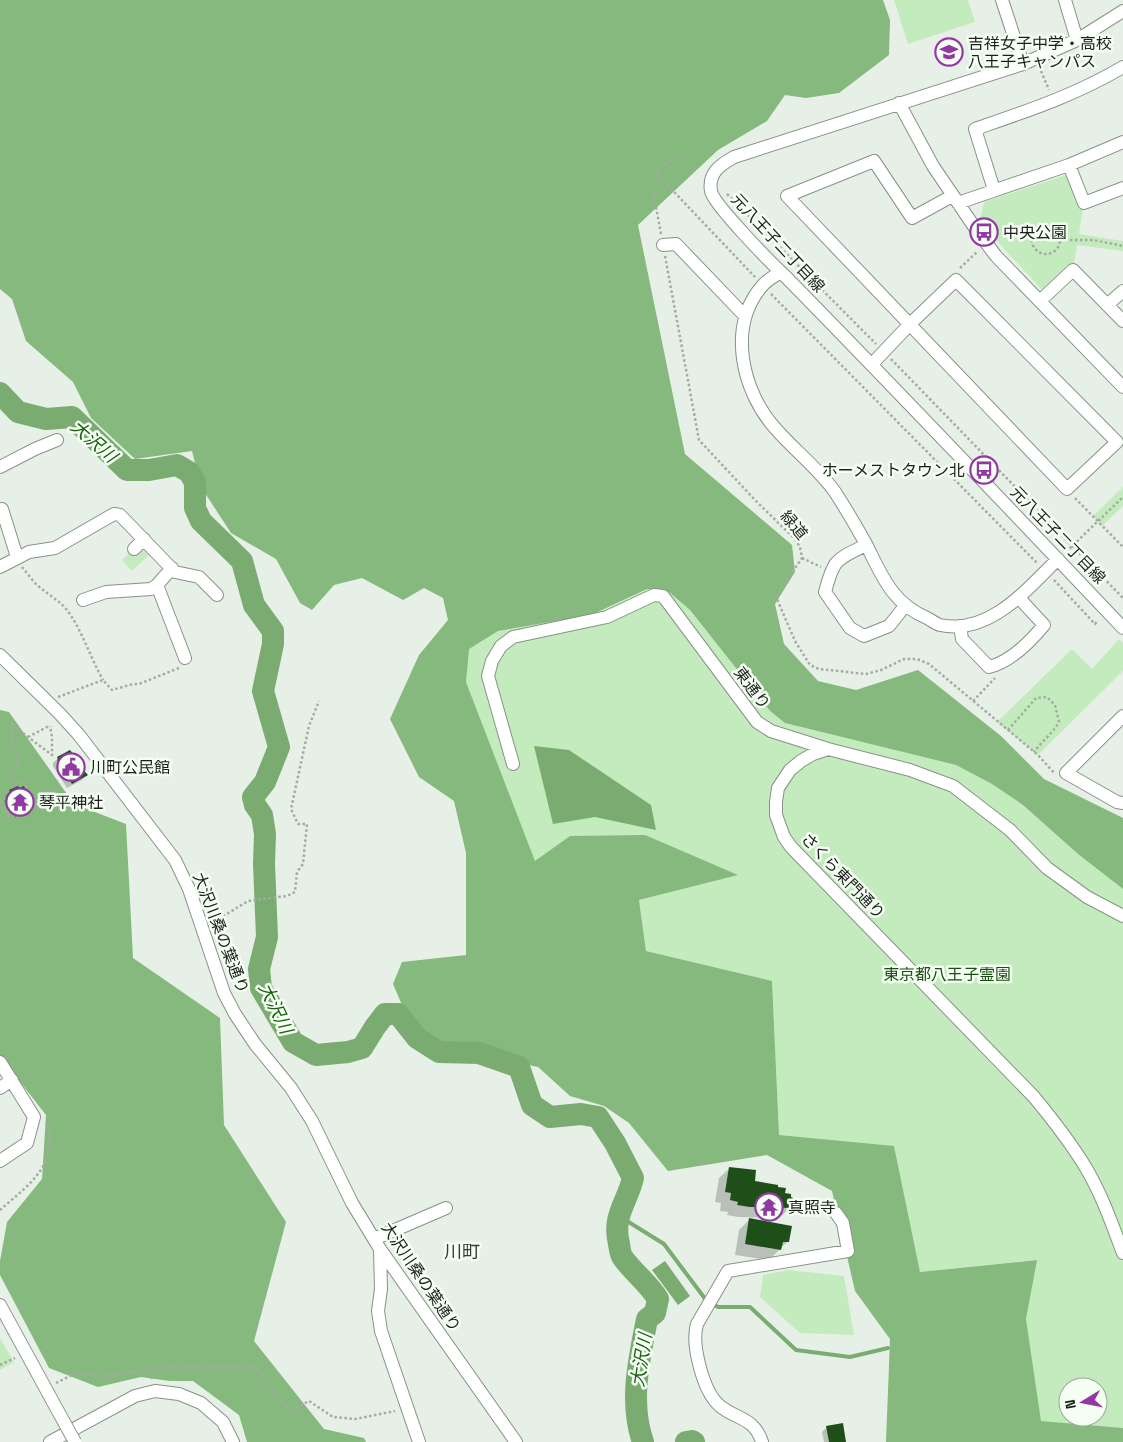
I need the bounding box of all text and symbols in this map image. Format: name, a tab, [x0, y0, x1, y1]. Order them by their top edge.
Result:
place label: 吉祥女子中学・高校 八王子キャンパス	[968, 33, 1112, 72]
school or university icon: 吉祥女子中学・高校 八王子キャンパス	[934, 37, 964, 67]
street label: 元八王子二丁目線	[727, 189, 829, 297]
bus stop icon: 中央公園	[969, 217, 999, 247]
place label: 中央公園	[1003, 222, 1067, 243]
water label: 大沢川	[66, 415, 123, 469]
bus stop icon: ホーメストタウン北	[969, 455, 999, 485]
place label: ホーメストタウン北	[822, 460, 965, 481]
street label: 元八王子二丁目線	[1006, 482, 1110, 588]
street label: 緑道	[776, 506, 812, 544]
street label: 東通り	[729, 663, 775, 713]
public building icon: 川町公民館	[56, 752, 86, 782]
place label: 川町公民館	[90, 757, 170, 778]
temple icon: 琴平神社	[5, 787, 35, 817]
place label: 琴平神社	[39, 792, 103, 813]
street label: さくら東門通り	[797, 828, 889, 924]
street label: 大沢川桑の葉通り	[188, 869, 254, 997]
park label: 東京都八王子霊園	[883, 964, 1011, 985]
water label: 大沢川	[254, 979, 299, 1039]
temple icon: 真照寺	[754, 1192, 784, 1222]
place label: 真照寺	[788, 1197, 836, 1218]
street label: 大沢川桑の葉通り	[377, 1218, 465, 1336]
district label: 川町	[444, 1240, 480, 1263]
water label: 大沢川	[625, 1330, 657, 1388]
north arrow	[1058, 1377, 1108, 1427]
text: N	[1061, 1398, 1080, 1410]

